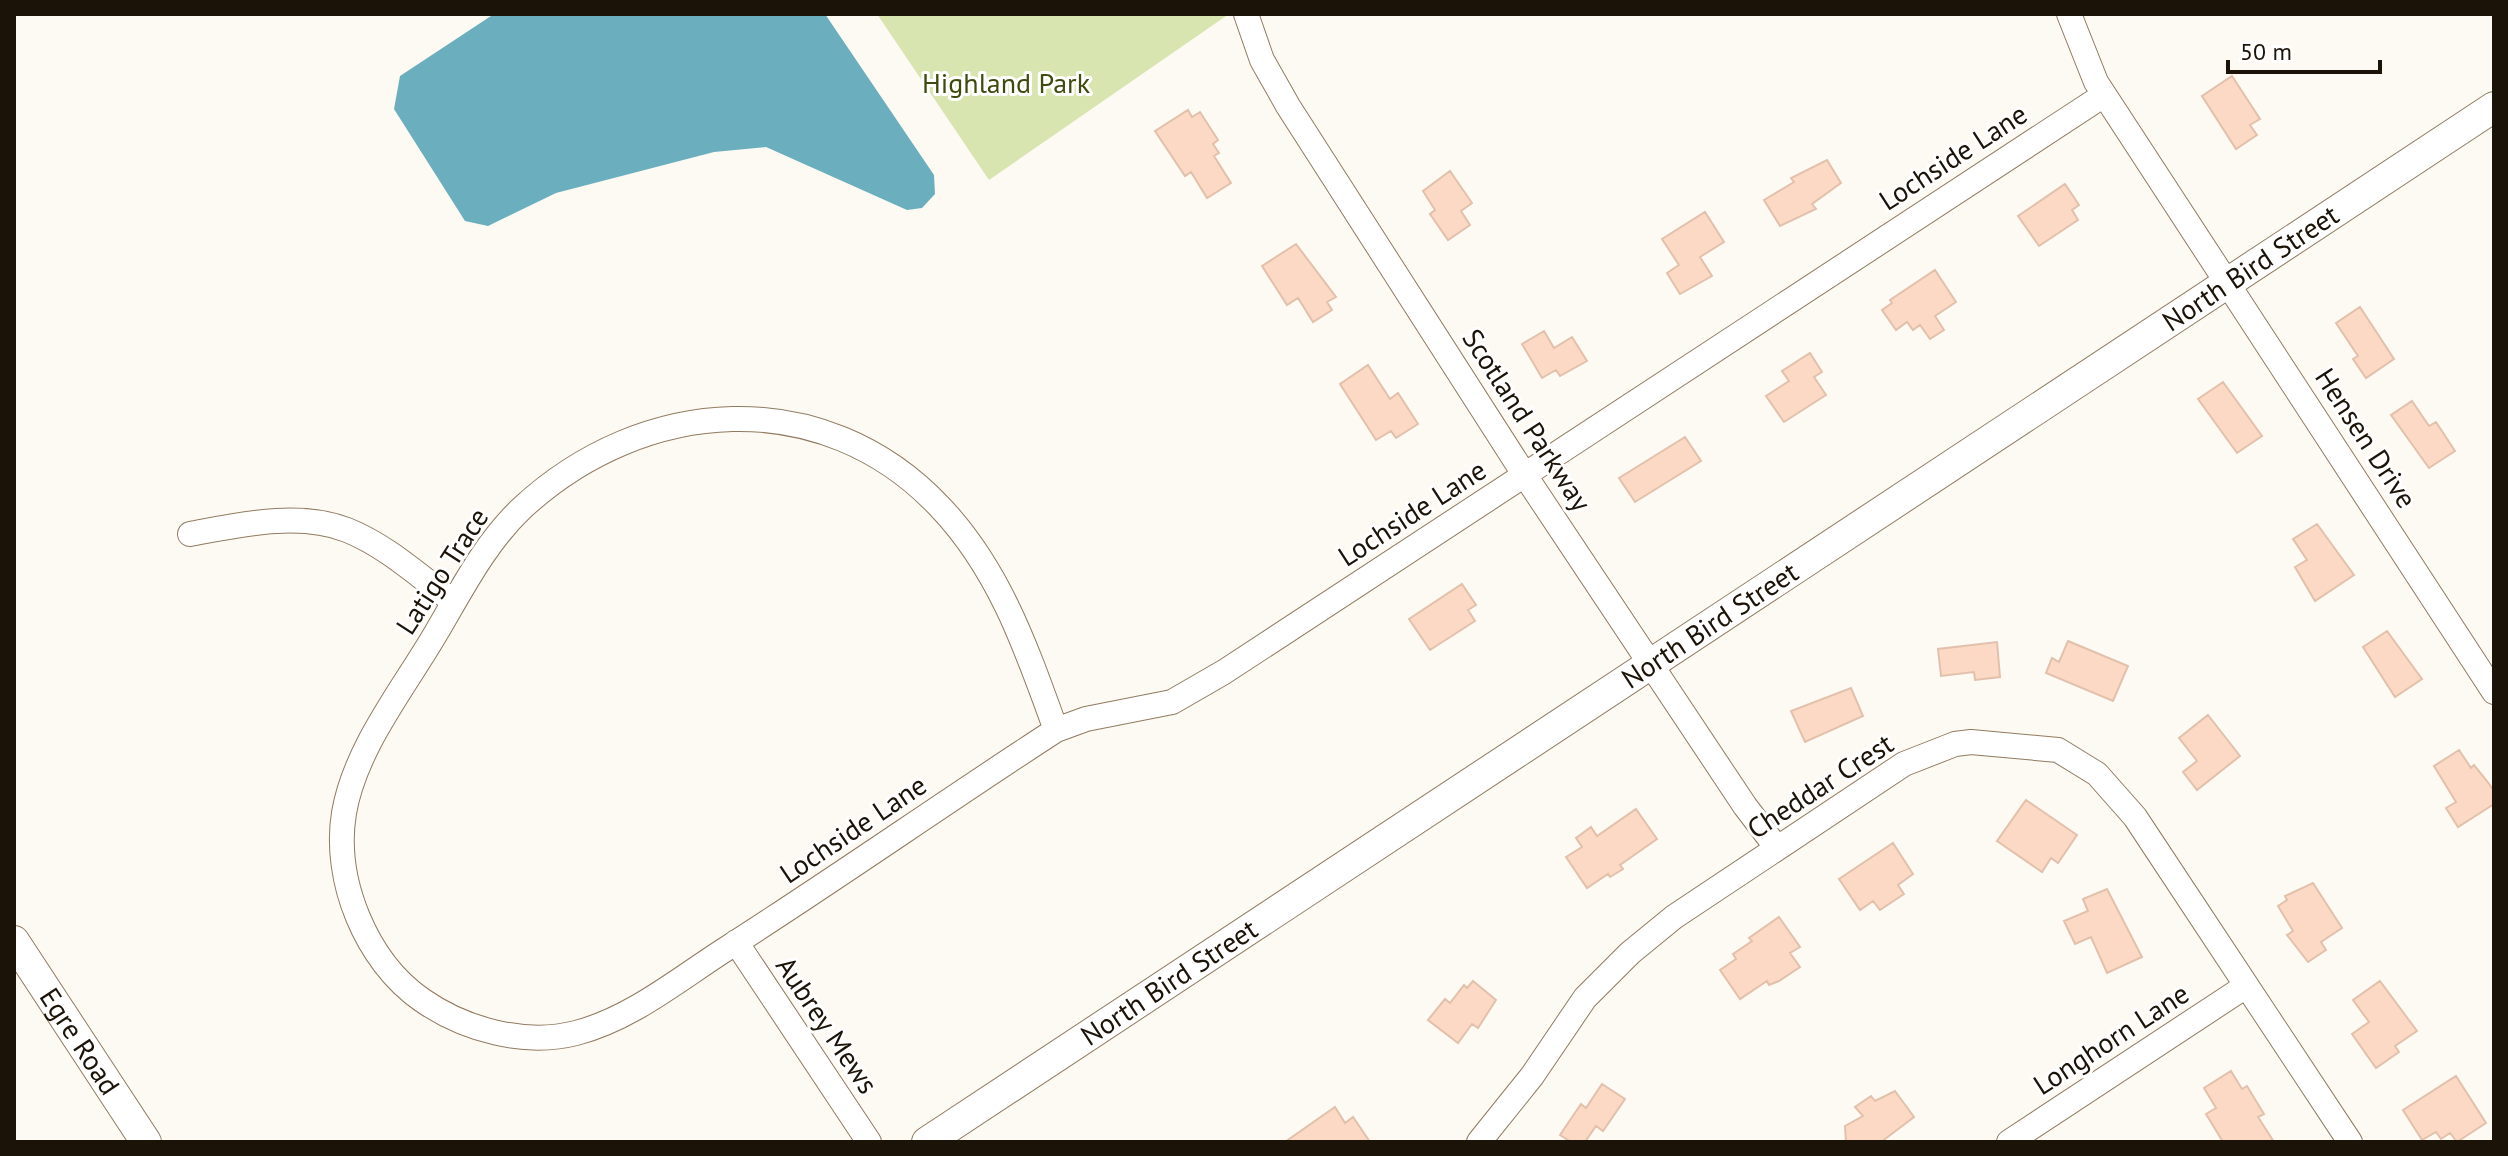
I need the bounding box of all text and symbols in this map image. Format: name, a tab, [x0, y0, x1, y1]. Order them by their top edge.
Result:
scale bar	[2228, 24, 2380, 74]
text: 50 m	[2240, 36, 2292, 67]
park label: Highland Park	[922, 64, 1091, 101]
street label: Lochside Lane	[1872, 95, 2034, 218]
street label: North Bird Street	[2155, 196, 2346, 339]
street label: Scotland Parkway	[1455, 321, 1600, 518]
street label: Hensen Drive	[2307, 361, 2425, 515]
street label: Lochside Lane	[1331, 451, 1493, 574]
street label: Latigo Trace	[387, 500, 496, 641]
street label: North Bird Street	[1614, 553, 1805, 696]
street label: Cheddar Crest	[1740, 724, 1900, 847]
street label: Lochside Lane	[772, 766, 933, 891]
street label: North Bird Street	[1073, 910, 1264, 1053]
street label: Aubrey Mews	[768, 949, 887, 1100]
street label: Longhorn Lane	[2026, 975, 2196, 1103]
street label: Egre Road	[32, 980, 129, 1102]

